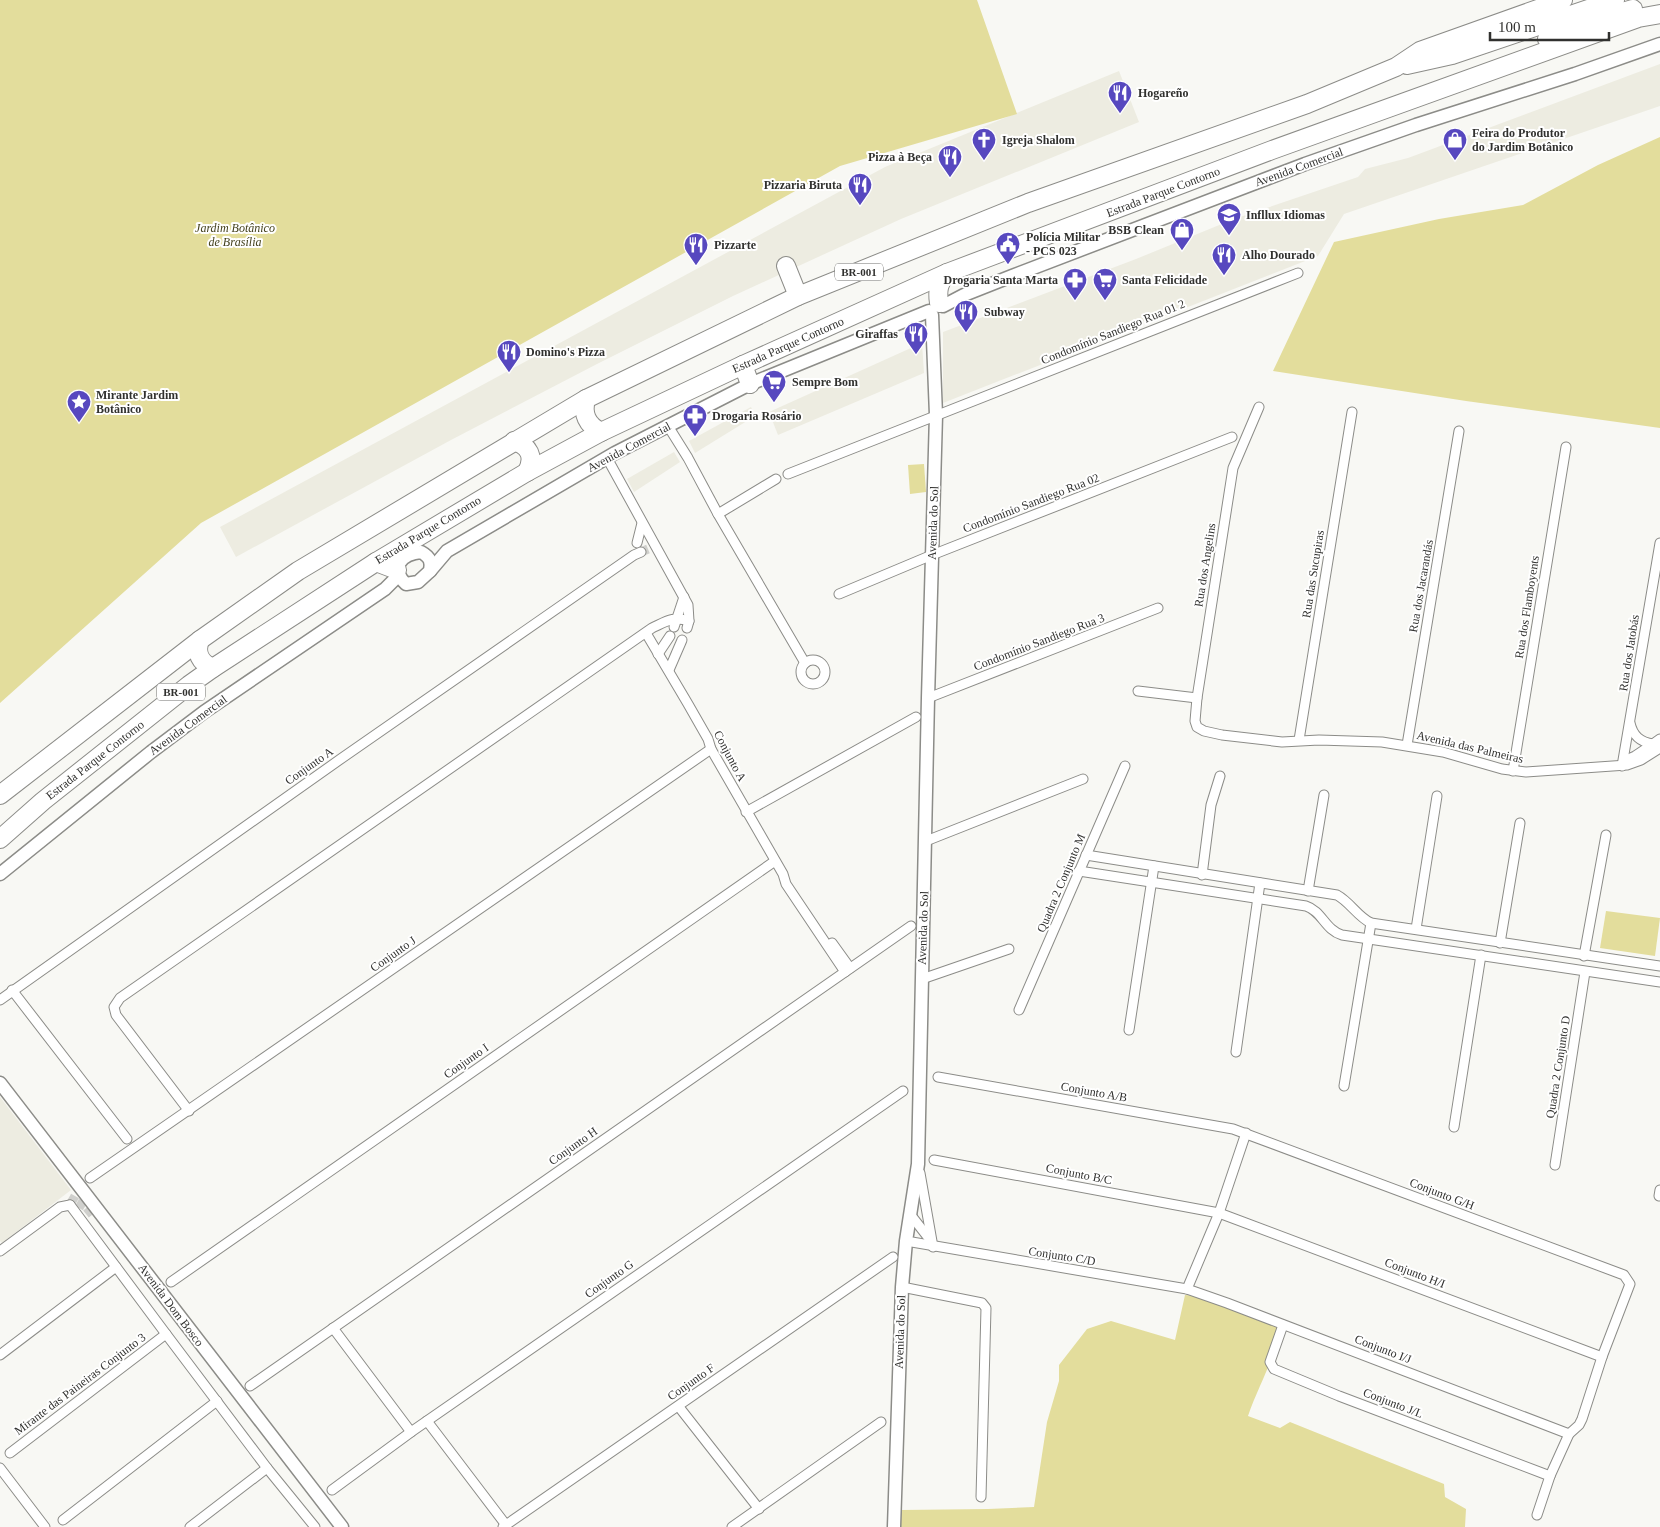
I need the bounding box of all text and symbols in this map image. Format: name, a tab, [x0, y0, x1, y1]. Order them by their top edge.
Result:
scale bar	[1490, 10, 1609, 42]
text: 100 m	[1498, 19, 1536, 35]
restaurant icon: Hogareño	[1107, 80, 1133, 114]
place label: Hogareño	[1138, 86, 1188, 100]
place label: Feira do Produtor do Jardim Botânico	[1472, 126, 1573, 154]
church icon: Igreja Shalom	[971, 127, 997, 161]
shop icon: Feira do Produtor do Jardim Botânico	[1442, 127, 1468, 161]
place label: Igreja Shalom	[1002, 133, 1075, 147]
restaurant icon: Pizza à Beça	[937, 144, 963, 178]
street label: Avenida Comercial	[1253, 144, 1346, 189]
place label: Pizza à Beça	[868, 150, 932, 164]
street label: Estrada Parque Contorno	[1104, 164, 1222, 220]
restaurant icon: Pizzaria Biruta	[847, 172, 873, 206]
place label: Pizzaria Biruta	[764, 178, 842, 192]
school or university icon: Infllux Idiomas	[1216, 202, 1242, 236]
place label: Infllux Idiomas	[1246, 208, 1325, 222]
shop icon: BSB Clean	[1169, 217, 1195, 251]
park label: Jardim Botânico de Brasília	[195, 221, 275, 249]
place label: BSB Clean	[1108, 223, 1164, 237]
place label: Polícia Militar - PCS 023	[1026, 230, 1101, 258]
public building icon: Polícia Militar - PCS 023	[995, 231, 1021, 265]
restaurant icon: Pizzarte	[683, 232, 709, 266]
place label: Pizzarte	[714, 238, 757, 252]
restaurant icon: Alho Dourado	[1211, 242, 1237, 276]
place label: Alho Dourado	[1242, 248, 1315, 262]
road number: BR-001	[835, 264, 883, 280]
pharmacy icon: Drogaria Santa Marta	[1062, 267, 1088, 301]
supermarket icon: Santa Felicidade	[1092, 267, 1118, 301]
place label: Drogaria Santa Marta	[944, 273, 1058, 287]
place label: Santa Felicidade	[1122, 273, 1208, 287]
street label: Condomínio Sandiego Rua 01 2	[1039, 297, 1187, 367]
restaurant icon: Subway	[953, 299, 979, 333]
place label: Subway	[984, 305, 1025, 319]
street label: Estrada Parque Contorno	[730, 314, 846, 376]
restaurant icon: Giraffas	[903, 321, 929, 355]
place label: Giraffas	[855, 327, 898, 341]
restaurant icon: Domino's Pizza	[496, 339, 522, 373]
place label: Domino's Pizza	[526, 345, 605, 359]
supermarket icon: Sempre Bom	[761, 369, 787, 403]
place label: Sempre Bom	[792, 375, 858, 389]
place label: Mirante Jardim Botânico	[96, 388, 178, 416]
place icon: Mirante Jardim Botânico	[66, 389, 92, 423]
pharmacy icon: Drogaria Rosário	[682, 403, 708, 437]
place label: Drogaria Rosário	[712, 409, 801, 423]
street label: Avenida Comercial	[585, 419, 674, 475]
street label: Condomínio Sandiego Rua 02	[961, 470, 1101, 536]
street label: Avenida do Sol	[925, 485, 941, 560]
street label: Estrada Parque Contorno	[373, 493, 483, 567]
street label: Rua dos Angelins	[1191, 522, 1219, 608]
street label: Rua das Sucupiras	[1299, 529, 1327, 619]
street label: Rua dos Jacarandás	[1406, 538, 1436, 633]
street label: Rua dos Flamboyents	[1512, 554, 1542, 659]
street label: Condomínio Sandiego Rua 3	[972, 611, 1106, 673]
street label: Rua dos Jatobás	[1616, 613, 1642, 692]
road number: BR-001	[157, 684, 205, 700]
street label: Avenida Comercial	[146, 692, 230, 758]
street label: Estrada Parque Contorno	[43, 717, 147, 803]
street label: Conjunto A	[711, 728, 749, 784]
street label: Avenida das Palmeiras	[1415, 728, 1525, 766]
street label: Conjunto A	[282, 744, 336, 788]
street label: Quadra 2 Conjunto M	[1034, 831, 1088, 934]
street label: Avenida do Sol	[915, 890, 931, 965]
street label: Conjunto J	[368, 933, 419, 975]
street label: Quadra 2 Conjunto D	[1543, 1014, 1573, 1119]
street label: Conjunto I	[441, 1040, 491, 1082]
street label: Conjunto A/B	[1060, 1079, 1128, 1105]
street label: Conjunto H	[546, 1124, 600, 1168]
street label: Conjunto B/C	[1045, 1161, 1113, 1187]
street label: Conjunto G/H	[1408, 1175, 1477, 1213]
street label: Conjunto C/D	[1027, 1244, 1097, 1268]
street label: Conjunto H/I	[1383, 1255, 1447, 1291]
street label: Conjunto G	[582, 1257, 636, 1301]
street label: Avenida Dom Bosco	[135, 1261, 207, 1349]
street label: Avenida do Sol	[892, 1294, 908, 1369]
street label: Mirante das Paineiras Conjunto 3	[12, 1330, 148, 1438]
street label: Conjunto I/J	[1353, 1332, 1414, 1366]
street label: Conjunto F	[665, 1360, 718, 1403]
street label: Conjunto J/L	[1361, 1385, 1425, 1421]

